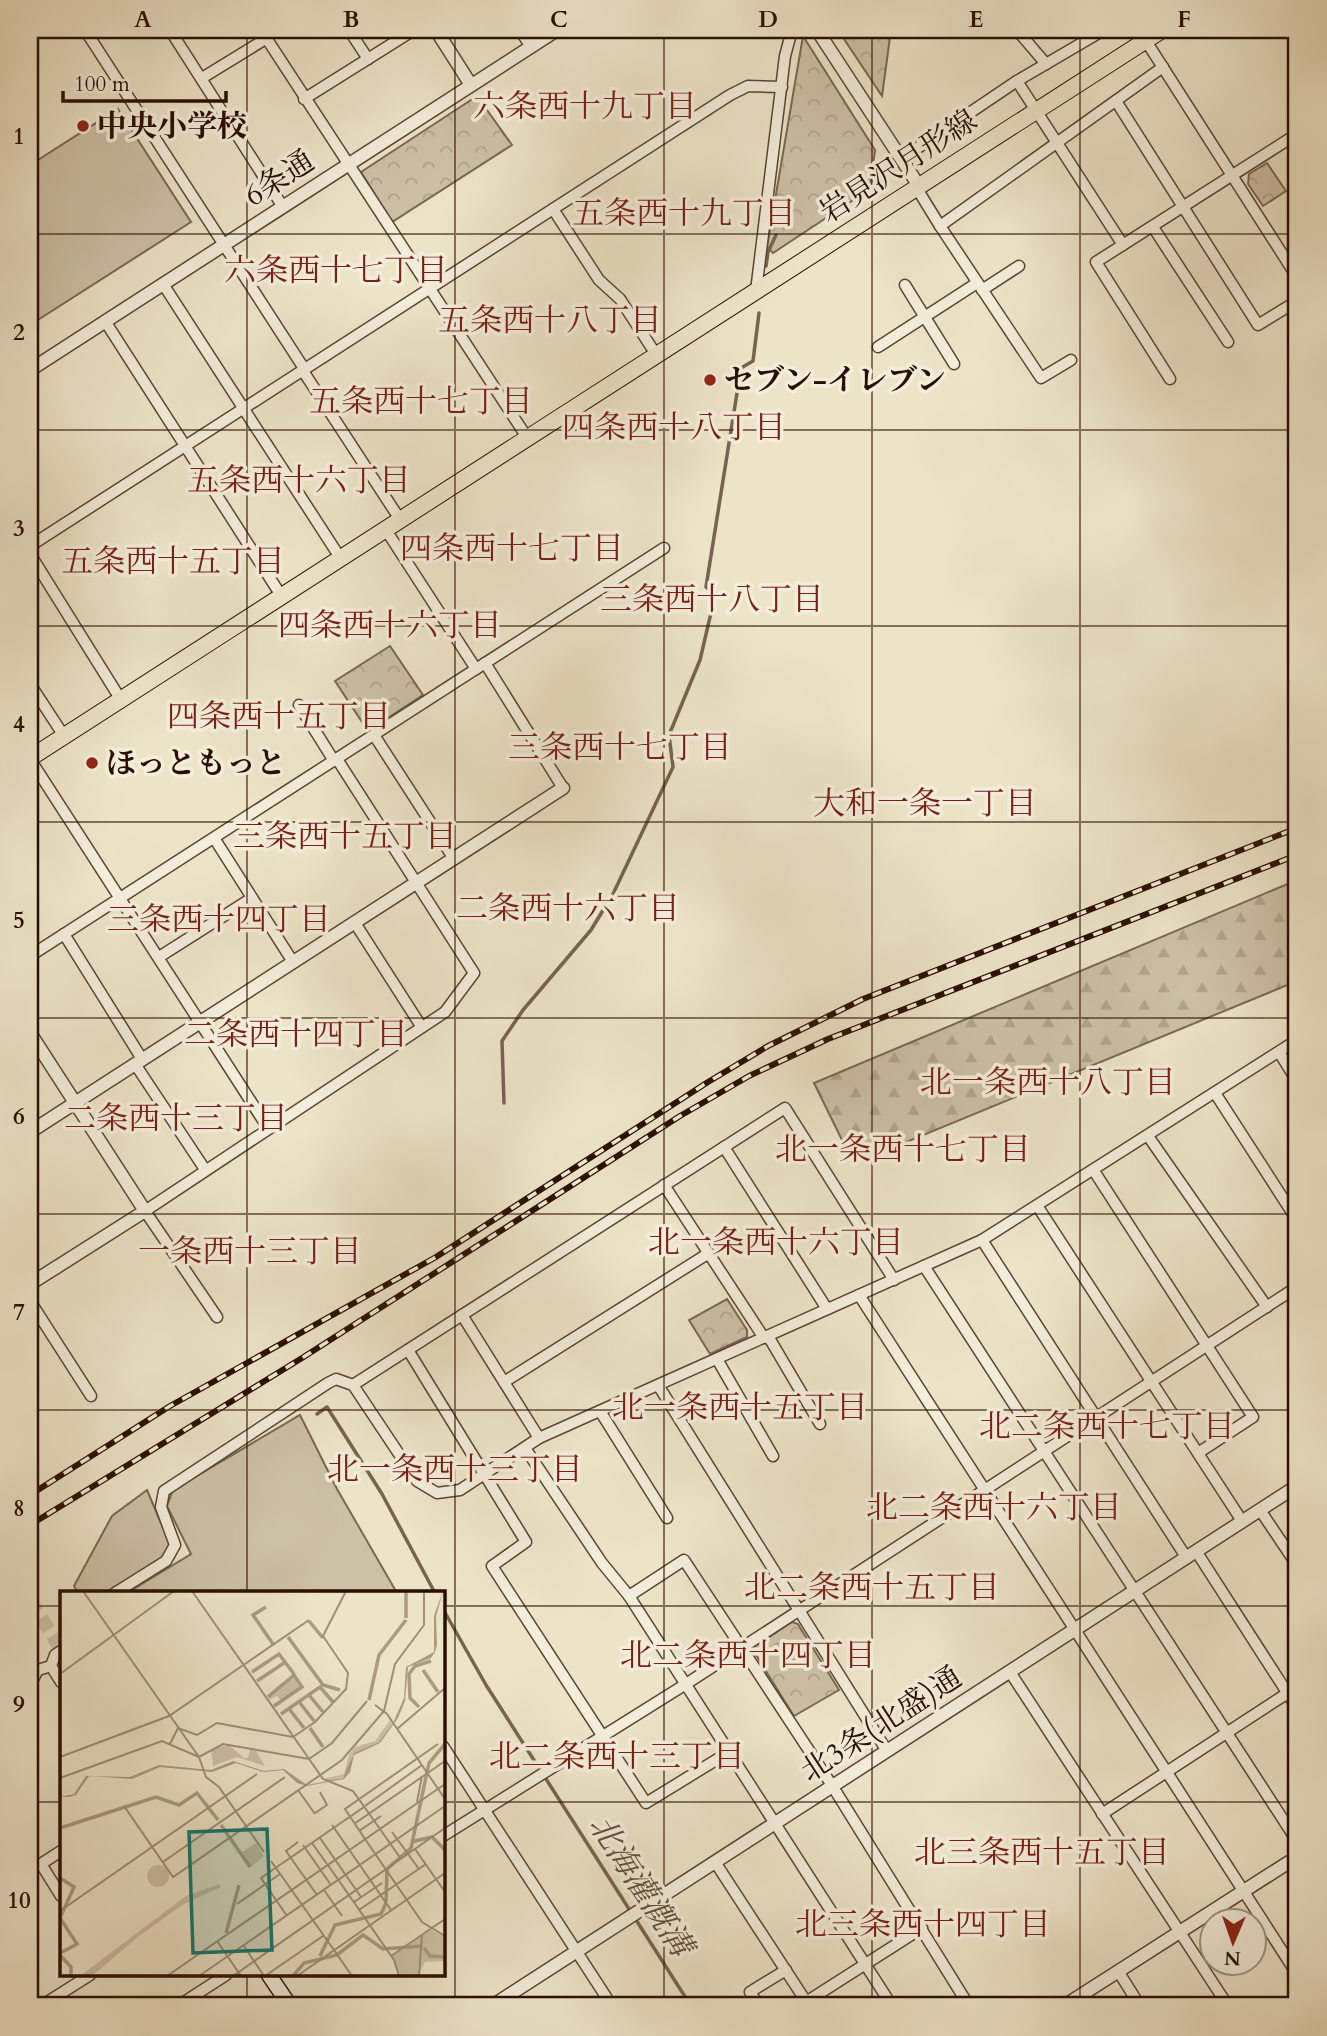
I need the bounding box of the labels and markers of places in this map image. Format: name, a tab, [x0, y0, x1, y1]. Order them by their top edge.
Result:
place label: 中央小学校	[97, 106, 247, 147]
marker: 中央小学校	[75, 118, 91, 134]
place label: セブン-イレブン	[724, 360, 946, 401]
marker: セブン-イレブン	[702, 372, 718, 388]
place label: ほっともっと	[106, 743, 286, 784]
marker: ほっともっと	[84, 755, 100, 771]

